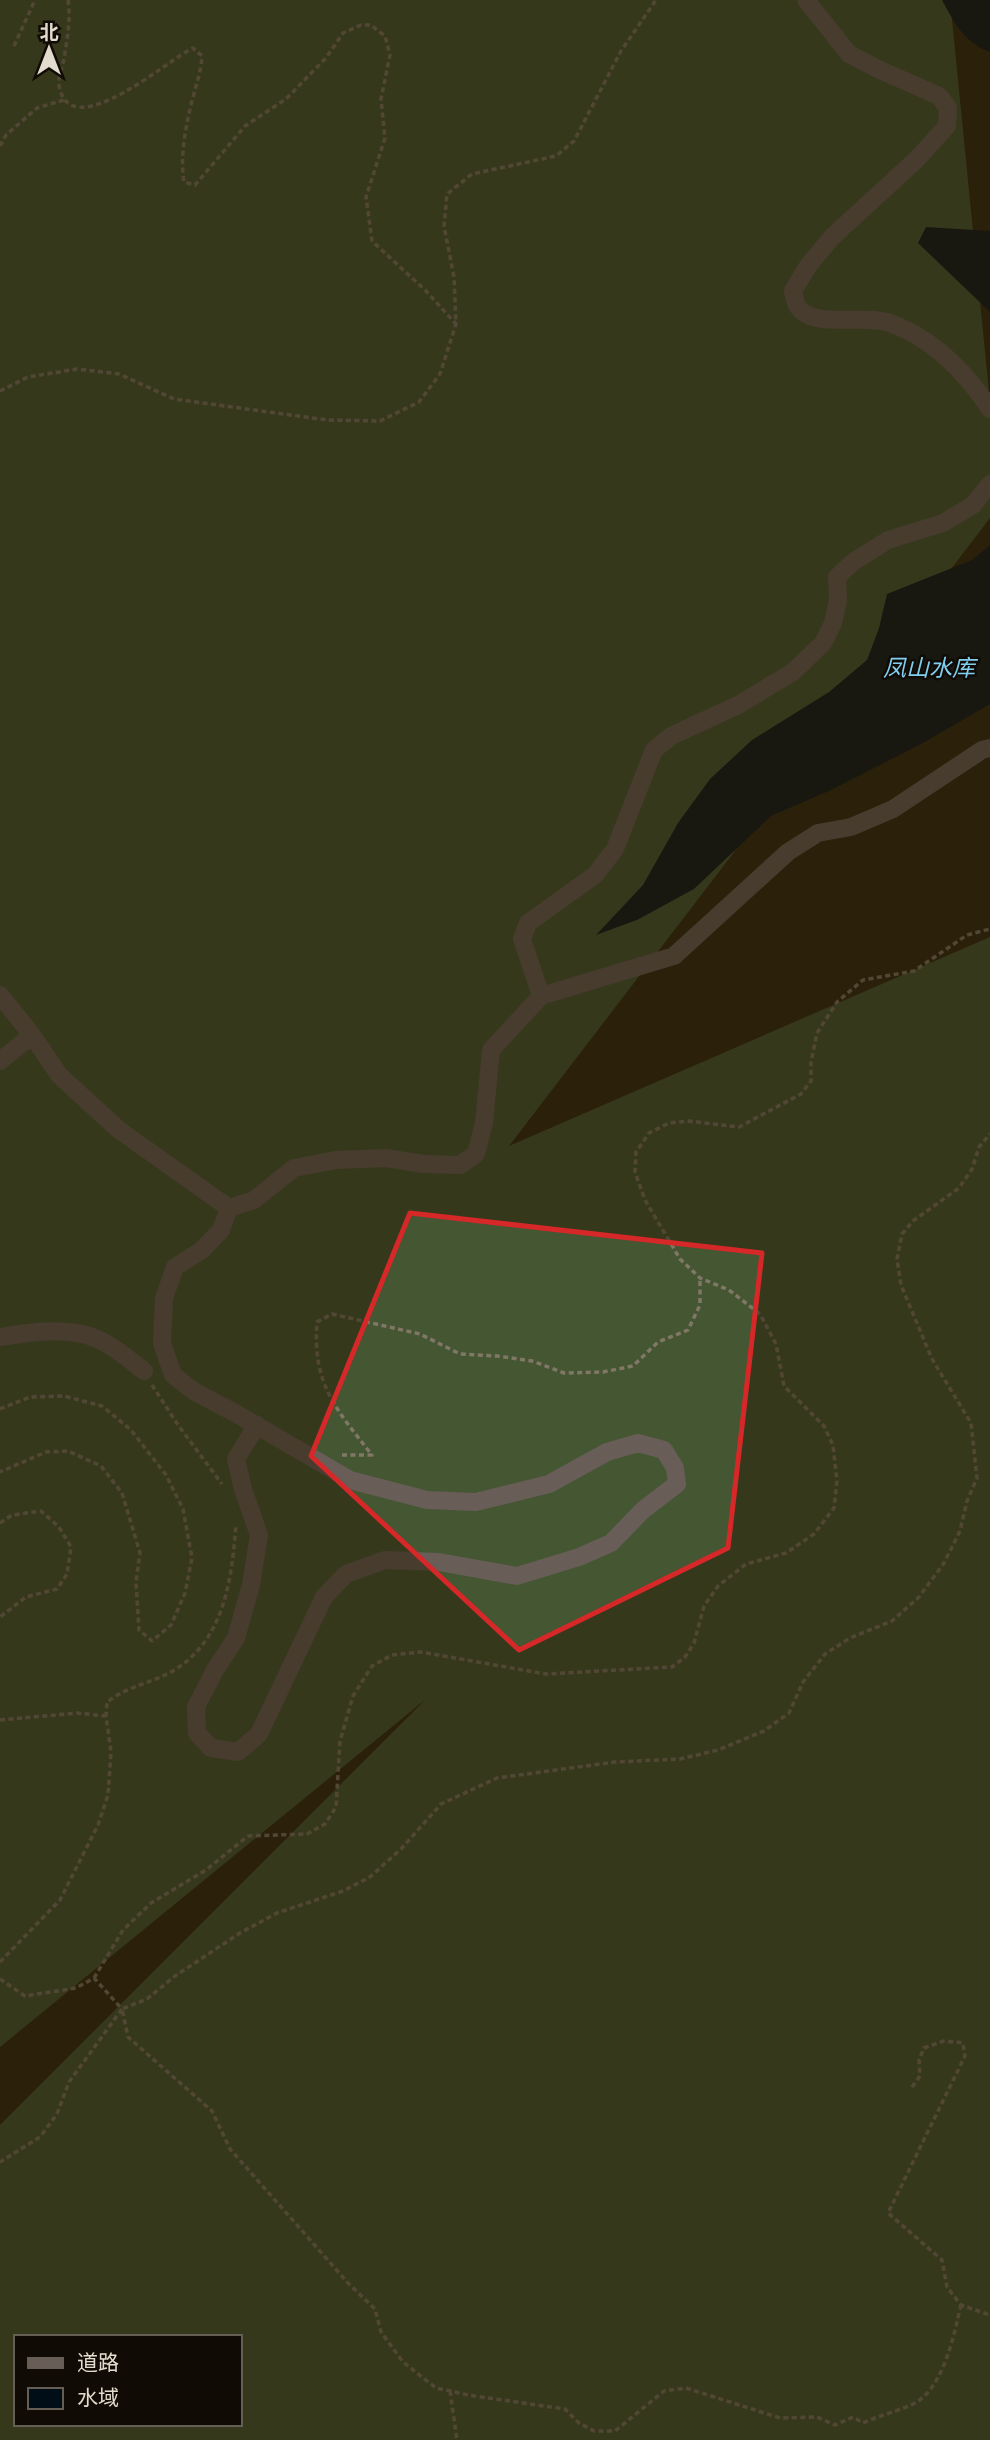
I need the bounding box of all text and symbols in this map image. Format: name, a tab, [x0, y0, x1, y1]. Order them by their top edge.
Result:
north arrow	[14, 14, 84, 84]
text: 北	[39, 20, 59, 47]
water label: 凤山水库	[883, 652, 979, 685]
legend	[14, 2335, 242, 2426]
text: 道路	[77, 2348, 119, 2378]
text: 水域	[77, 2383, 119, 2413]

